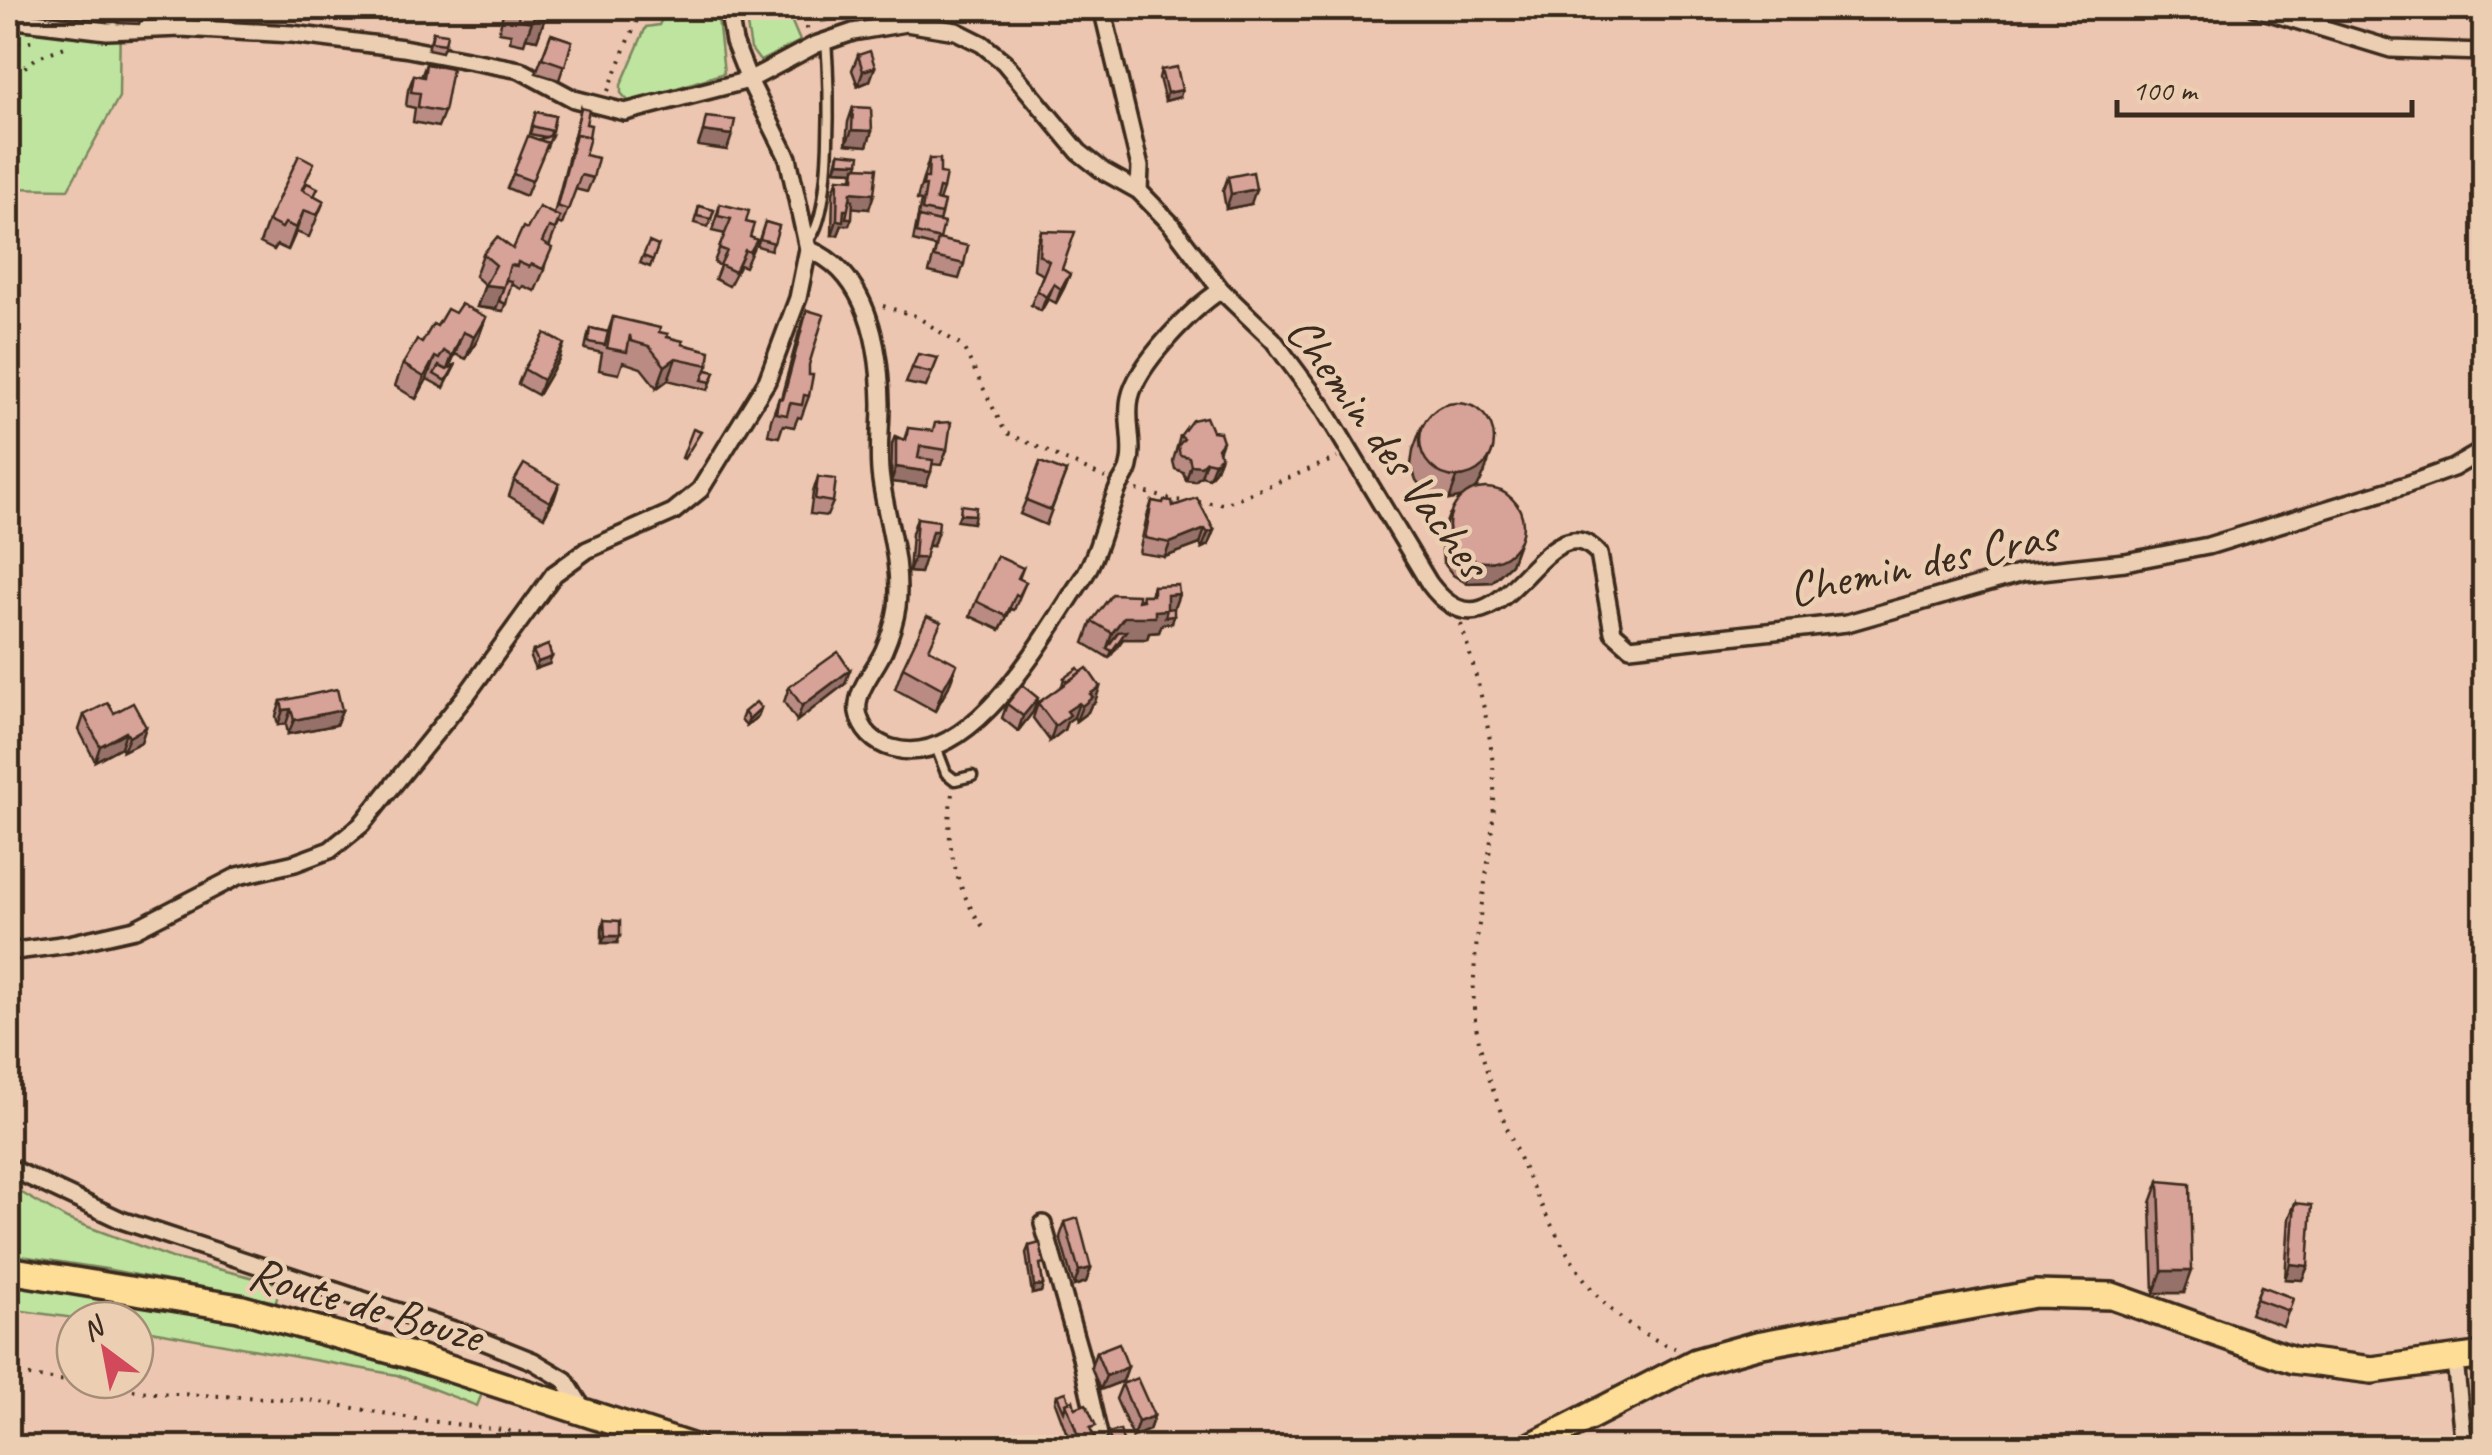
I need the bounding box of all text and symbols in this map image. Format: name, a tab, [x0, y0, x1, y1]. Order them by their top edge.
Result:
scale bar	[2117, 55, 2412, 117]
text: 100 m	[2132, 71, 2199, 109]
street label: Chemin des Vaches	[1273, 304, 1505, 592]
street label: Chemin des Cras	[1783, 503, 2066, 620]
street label: Route de Bouze	[242, 1242, 492, 1367]
north arrow	[55, 1300, 155, 1400]
text: N	[75, 1307, 113, 1349]

